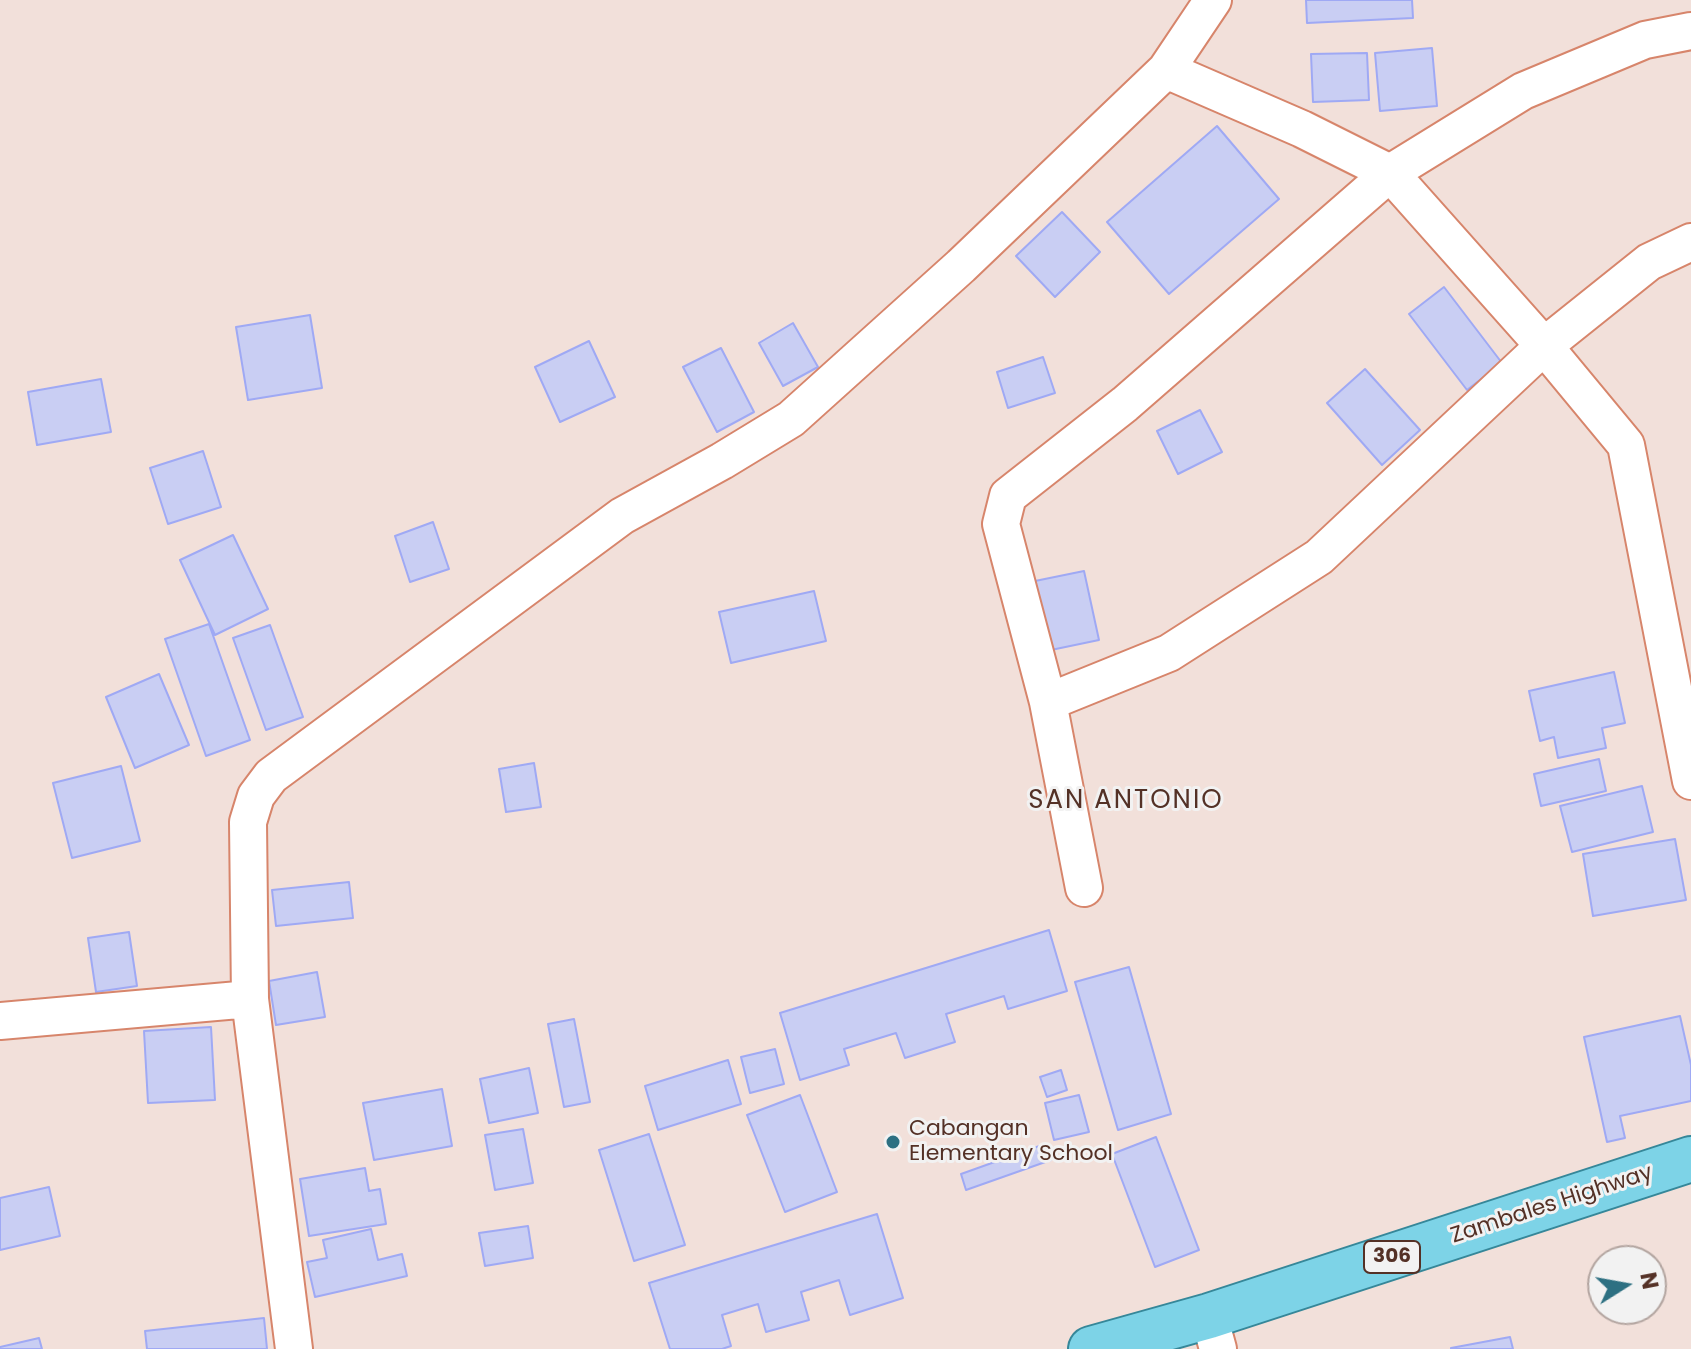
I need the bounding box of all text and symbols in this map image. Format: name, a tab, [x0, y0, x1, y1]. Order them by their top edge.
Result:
district label: SAN ANTONIO	[1028, 785, 1224, 817]
place label: Cabangan Elementary School	[909, 1116, 1113, 1168]
marker: Cabangan Elementary School	[884, 1133, 902, 1151]
street label: Zambales Highway	[1448, 1160, 1656, 1250]
road number: 306	[1364, 1241, 1420, 1273]
north arrow	[1587, 1245, 1667, 1325]
text: N	[1632, 1270, 1666, 1292]

